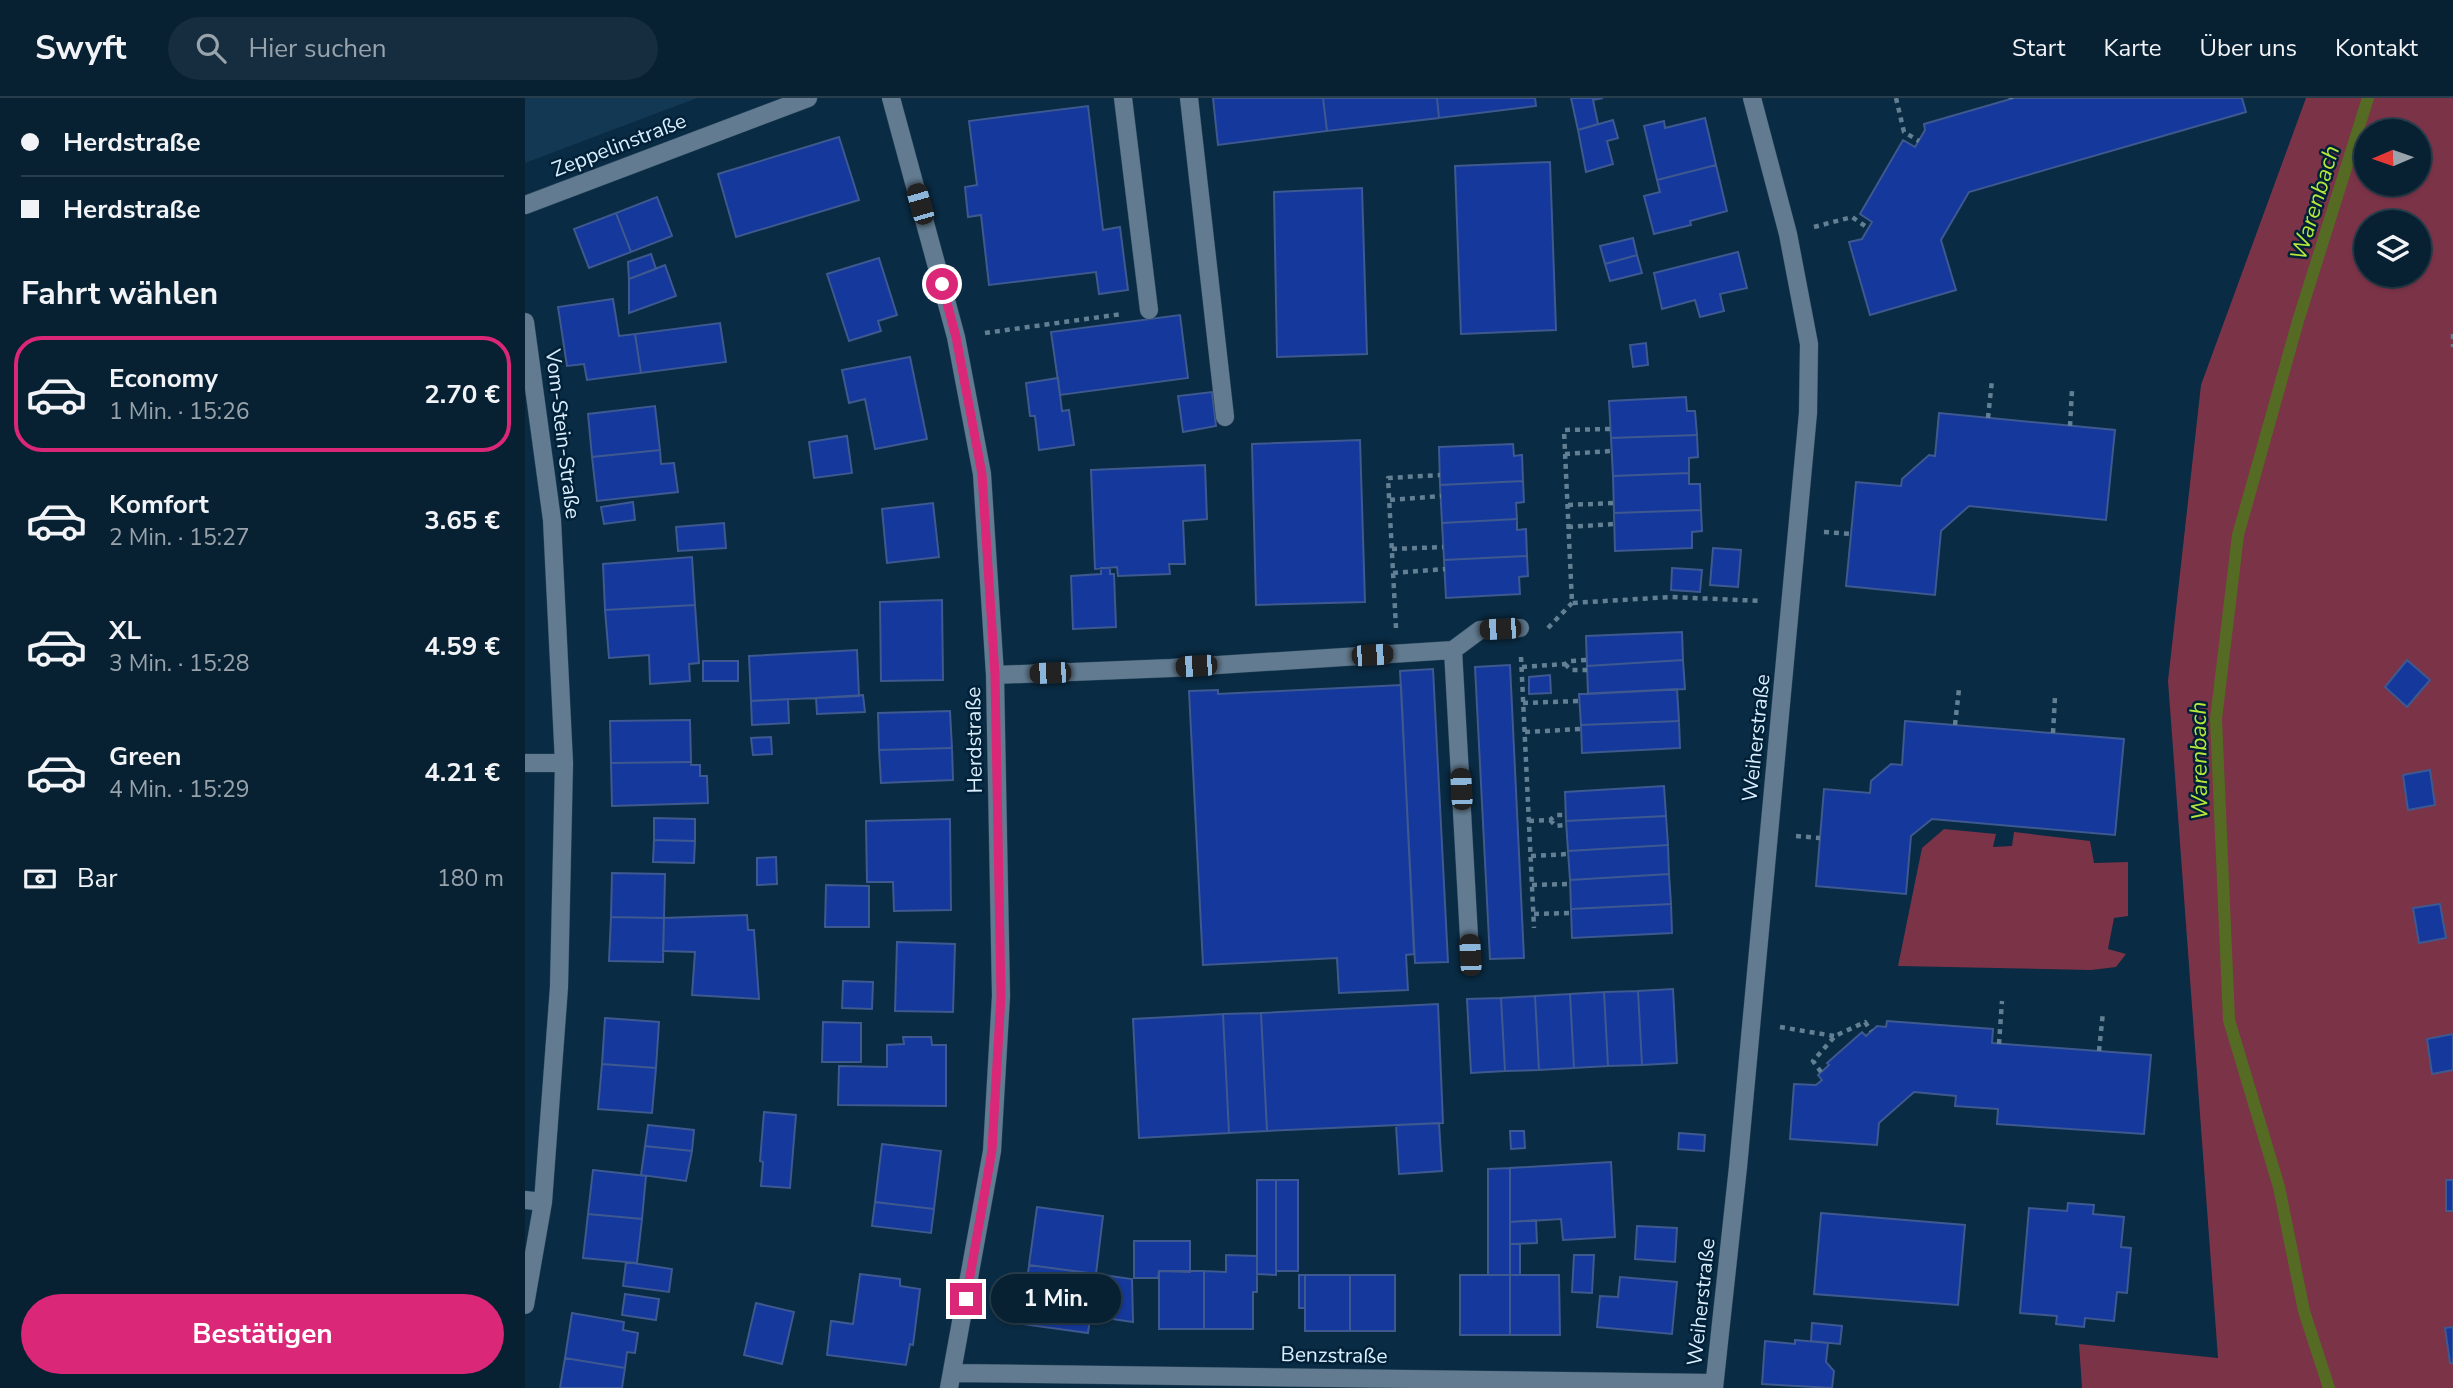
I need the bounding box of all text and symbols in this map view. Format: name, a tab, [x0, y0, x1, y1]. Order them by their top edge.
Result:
search box	[168, 17, 658, 80]
text: Swyft	[35, 26, 126, 71]
icon: search	[192, 29, 230, 67]
text: Hier suchen	[248, 31, 387, 66]
text: Start	[2012, 32, 2065, 64]
text: Karte	[2103, 32, 2161, 64]
text: Über uns	[2199, 32, 2297, 64]
text: Kontakt	[2335, 32, 2418, 64]
street label: Zeppelinstraße	[548, 107, 690, 183]
north arrow	[2354, 119, 2431, 196]
map controls	[2354, 119, 2431, 287]
text: Herdstraße	[63, 125, 201, 160]
water label: Warenbach	[2283, 142, 2347, 264]
car	[905, 181, 936, 227]
text: Herdstraße	[63, 192, 201, 227]
button: layers	[2354, 210, 2431, 287]
route start	[926, 268, 958, 300]
text: Fahrt wählen	[21, 272, 218, 315]
street label: Vom-Stein-Straße	[539, 347, 587, 520]
text: Economy	[109, 361, 218, 396]
icon: car	[25, 363, 88, 426]
text: 2.70 €	[424, 377, 500, 412]
text: 1 Min. · 15:26	[109, 396, 250, 427]
text: Komfort	[109, 487, 209, 522]
icon: car	[25, 489, 88, 552]
text: 3.65 €	[424, 503, 500, 538]
text: 2 Min. · 15:27	[109, 522, 250, 553]
text: XL	[109, 613, 141, 648]
icon: car	[25, 615, 88, 678]
car	[1479, 617, 1522, 641]
text: 4.59 €	[424, 629, 500, 664]
car	[1351, 643, 1394, 667]
text: 3 Min. · 15:28	[109, 648, 250, 679]
car	[1175, 654, 1218, 678]
car	[1029, 662, 1072, 684]
street label: Weiherstraße	[1735, 673, 1777, 803]
street label: Herdstraße	[959, 686, 989, 794]
water label: Warenbach	[2182, 701, 2216, 821]
text: Green	[109, 739, 182, 774]
icon: car	[25, 741, 88, 804]
text: 4.21 €	[424, 755, 500, 790]
car	[1450, 767, 1473, 811]
text: 4 Min. · 15:29	[109, 774, 250, 805]
icon: cash	[21, 860, 59, 898]
text: Bar	[77, 861, 118, 896]
text: 180 m	[437, 863, 504, 894]
car	[1459, 933, 1482, 977]
street label: Weiherstraße	[1680, 1237, 1722, 1367]
callout: 1 Min.	[991, 1274, 1120, 1324]
route end	[950, 1283, 982, 1315]
text: 1 Min.	[1024, 1283, 1089, 1314]
button: Bestätigen	[21, 1294, 504, 1374]
street label: Benzstraße	[1280, 1340, 1388, 1370]

